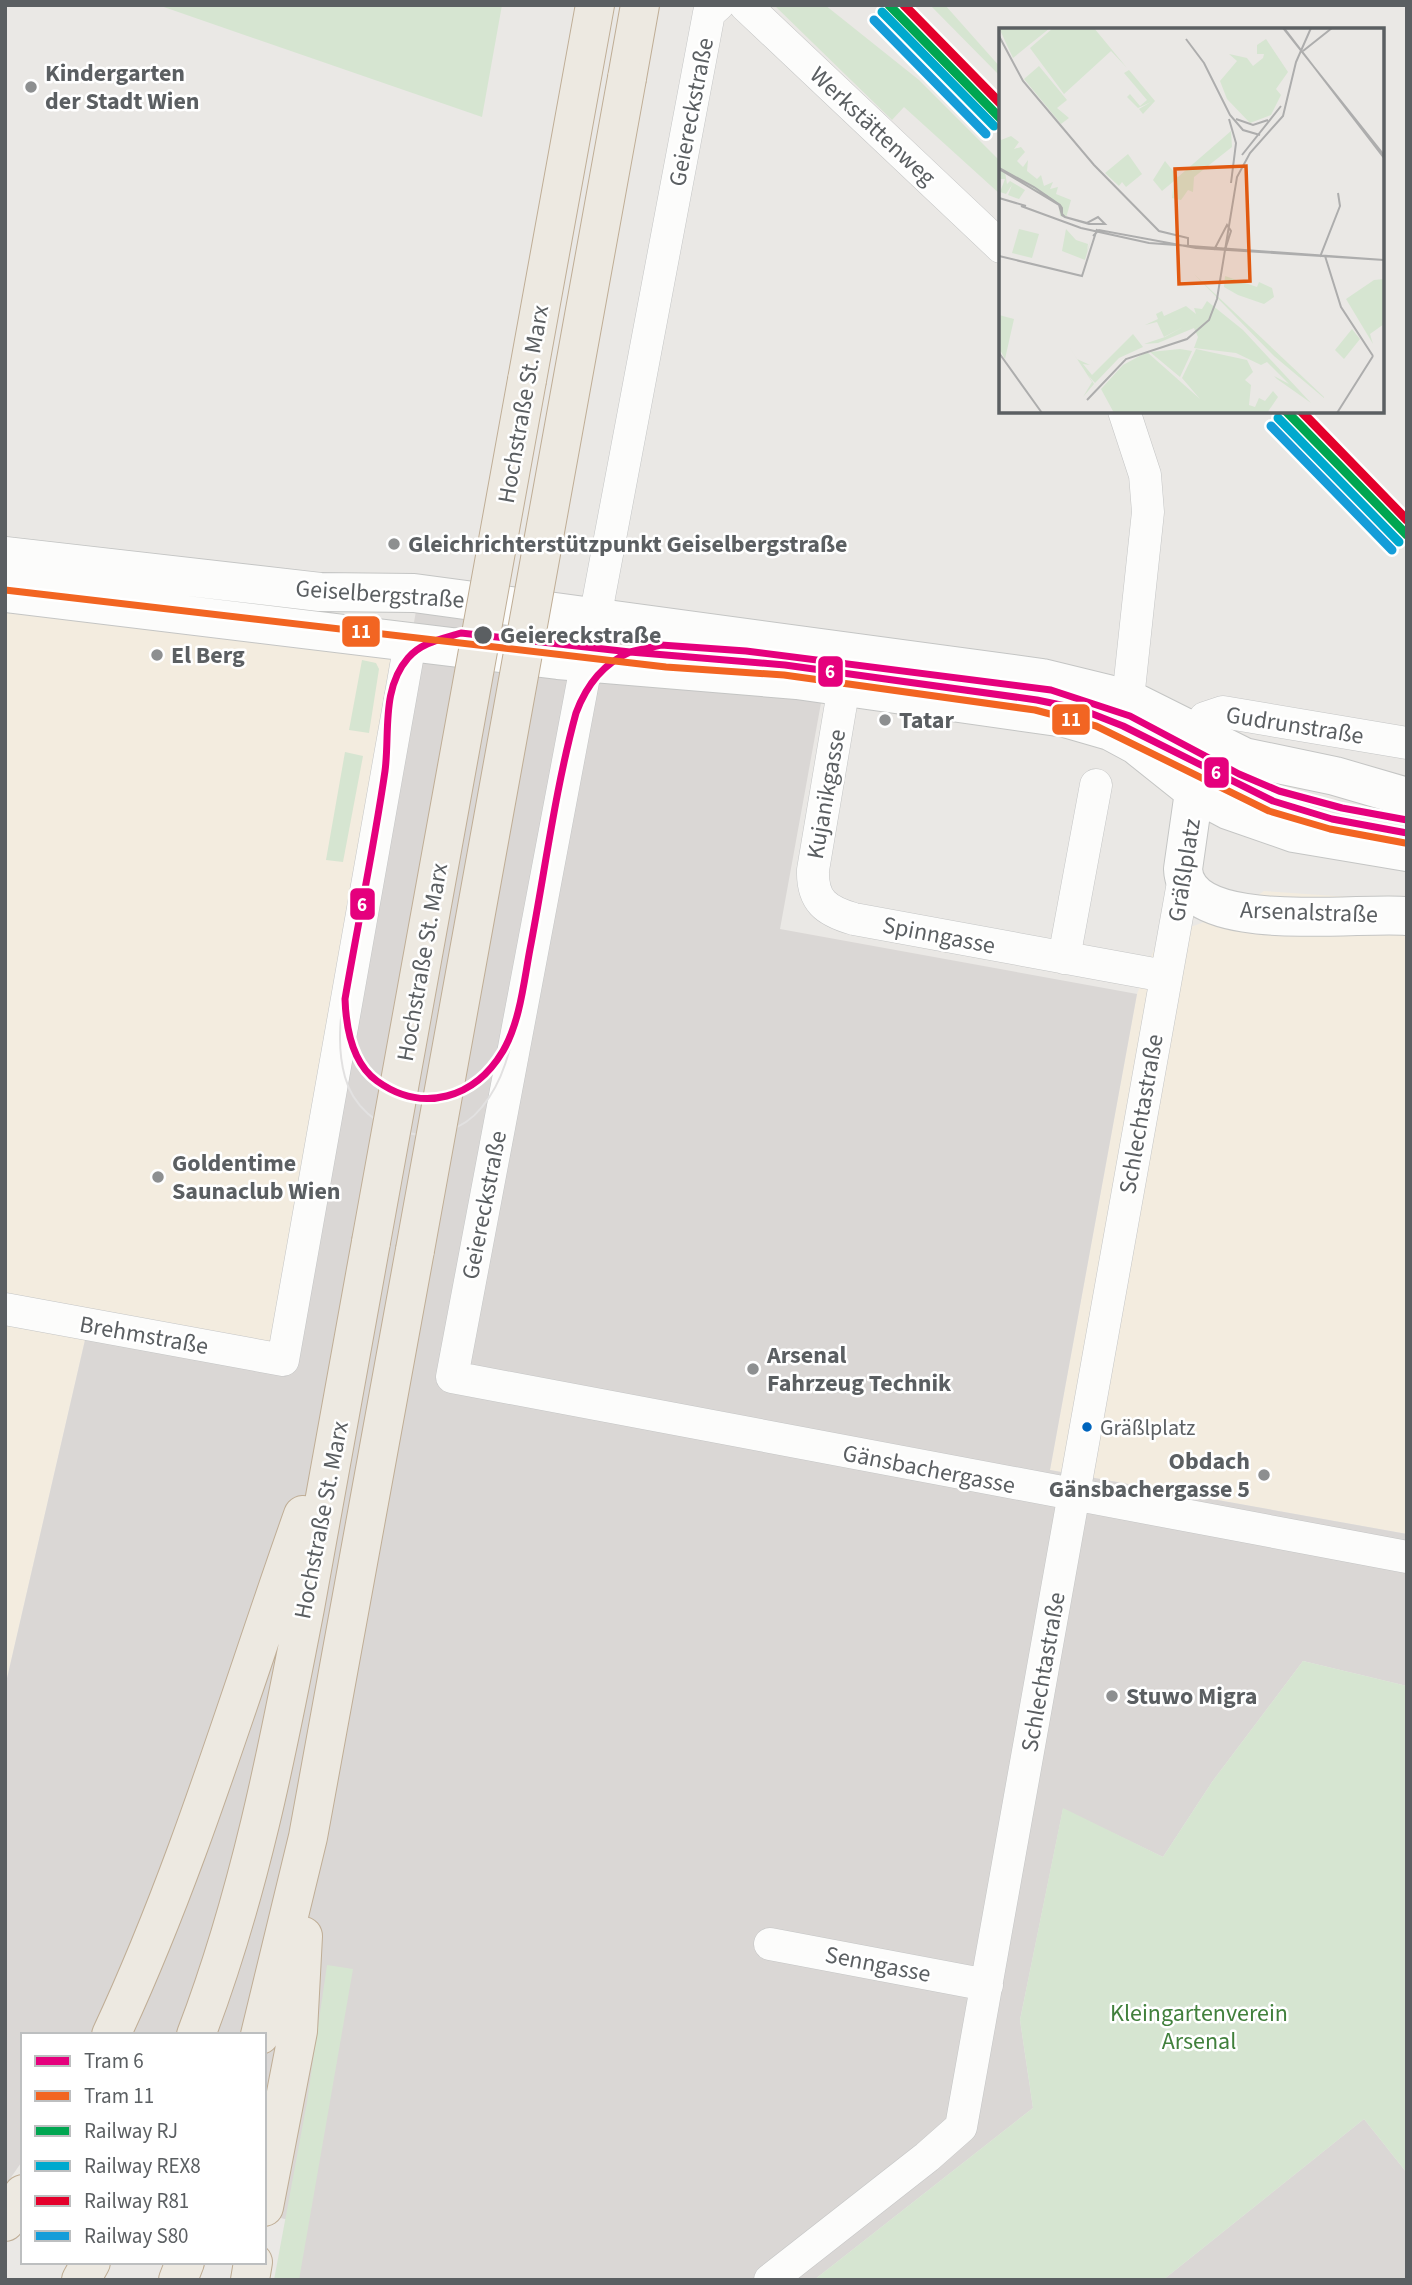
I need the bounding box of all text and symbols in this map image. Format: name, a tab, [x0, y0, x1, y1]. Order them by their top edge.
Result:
inset map	[999, 28, 1384, 413]
street label: Geiereckstraße	[660, 35, 723, 189]
place label: Kindergarten der Stadt Wien	[45, 56, 200, 119]
street label: Werkstättenweg	[802, 59, 944, 194]
marker: Kindergarten der Stadt Wien	[23, 79, 39, 95]
street label: Hochstraße St. Marx	[489, 302, 558, 506]
place label: Gleichrichterstützpunkt Geiselbergstraße	[408, 527, 848, 562]
marker: Gleichrichterstützpunkt Geiselbergstraße	[386, 536, 402, 552]
street label: Geiselbergstraße	[294, 571, 466, 618]
line badge: 11	[341, 615, 381, 648]
place label: Geiereckstraße	[500, 618, 661, 653]
text: 11	[351, 619, 371, 646]
marker: Geiereckstraße	[472, 624, 494, 646]
place label: El Berg	[171, 638, 245, 673]
marker: El Berg	[149, 647, 165, 663]
line badge: 6	[817, 655, 844, 688]
text: 6	[825, 659, 835, 686]
street label: Gudrunstraße	[1224, 697, 1366, 754]
place label: Tatar	[899, 703, 954, 738]
line badge: 11	[1051, 703, 1091, 736]
text: 11	[1061, 707, 1081, 734]
marker: Tatar	[877, 712, 893, 728]
street label: Kujanikgasse	[798, 726, 855, 862]
line badge: 6	[1203, 756, 1230, 789]
text: 6	[1211, 760, 1221, 787]
street label: Gräßlplatz	[1159, 816, 1210, 924]
street label: Hochstraße St. Marx	[388, 860, 457, 1064]
line badge: 6	[349, 887, 376, 921]
text: 6	[357, 892, 367, 919]
street label: Arsenalstraße	[1239, 893, 1378, 932]
street label: Spinngasse	[880, 907, 998, 964]
street label: Schlechtastraße	[1110, 1031, 1173, 1197]
street label: Geiereckstraße	[453, 1128, 516, 1282]
place label: Goldentime Saunaclub Wien	[172, 1146, 341, 1209]
marker: Goldentime Saunaclub Wien	[150, 1169, 166, 1185]
street label: Brehmstraße	[77, 1307, 211, 1364]
place label: Arsenal Fahrzeug Technik	[766, 1338, 952, 1401]
marker: Arsenal Fahrzeug Technik	[745, 1361, 761, 1377]
place label: Gräßlplatz	[1100, 1412, 1195, 1444]
street label: Hochstraße St. Marx	[285, 1418, 358, 1622]
marker: Gräßlplatz	[1080, 1420, 1094, 1434]
street label: Gänsbachergasse	[840, 1436, 1018, 1503]
place label: Obdach Gänsbachergasse 5	[1049, 1444, 1250, 1507]
marker: Obdach Gänsbachergasse 5	[1256, 1467, 1272, 1483]
street label: Schlechtastraße	[1012, 1589, 1075, 1755]
place label: Stuwo Migra	[1126, 1679, 1257, 1714]
marker: Stuwo Migra	[1104, 1688, 1120, 1704]
street label: Senngasse	[822, 1937, 934, 1992]
park label: Kleingartenverein Arsenal	[1110, 1996, 1288, 2059]
legend	[21, 2033, 266, 2264]
text: Tram 6	[84, 2046, 144, 2076]
text: Tram 11	[84, 2081, 154, 2111]
text: Railway RJ	[84, 2116, 178, 2146]
text: Railway REX8	[84, 2151, 201, 2181]
text: Railway R81	[84, 2186, 189, 2216]
text: Railway S80	[84, 2221, 189, 2251]

